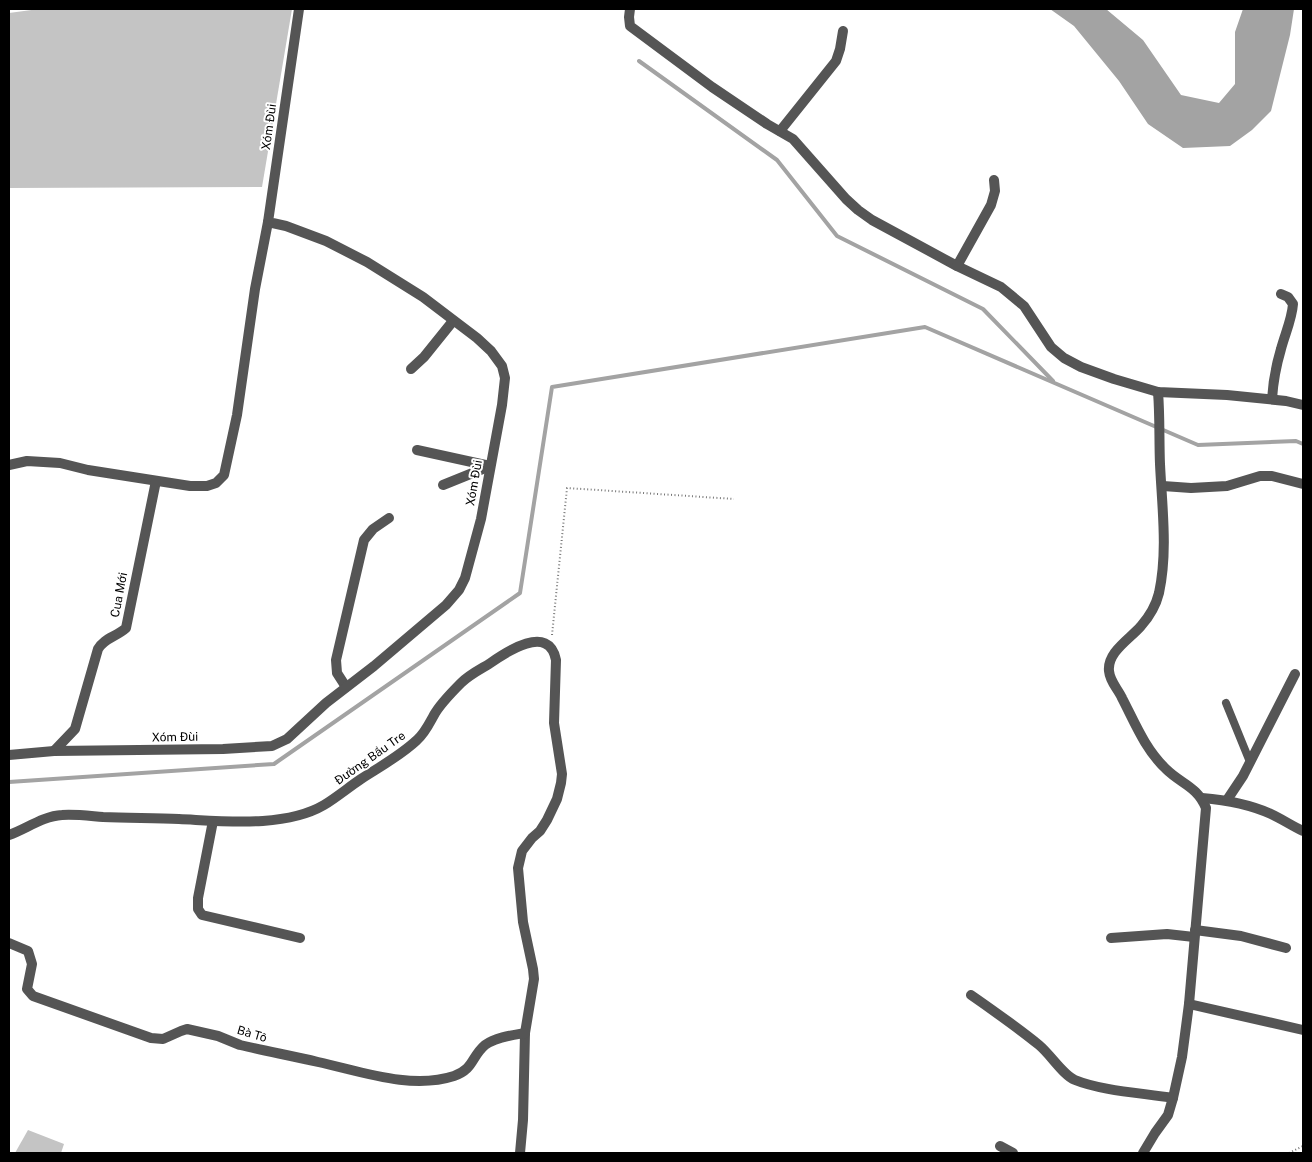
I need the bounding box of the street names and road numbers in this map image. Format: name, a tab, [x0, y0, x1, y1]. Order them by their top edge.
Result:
street label: Xóm Đùi	[259, 103, 279, 151]
street label: Xóm Đùi	[463, 459, 485, 507]
street label: Cua Mới	[108, 571, 130, 619]
street label: Đường Bầu Tre	[332, 728, 408, 788]
street label: Xóm Đùi	[152, 730, 198, 744]
street label: Bà Tô	[235, 1023, 269, 1045]

